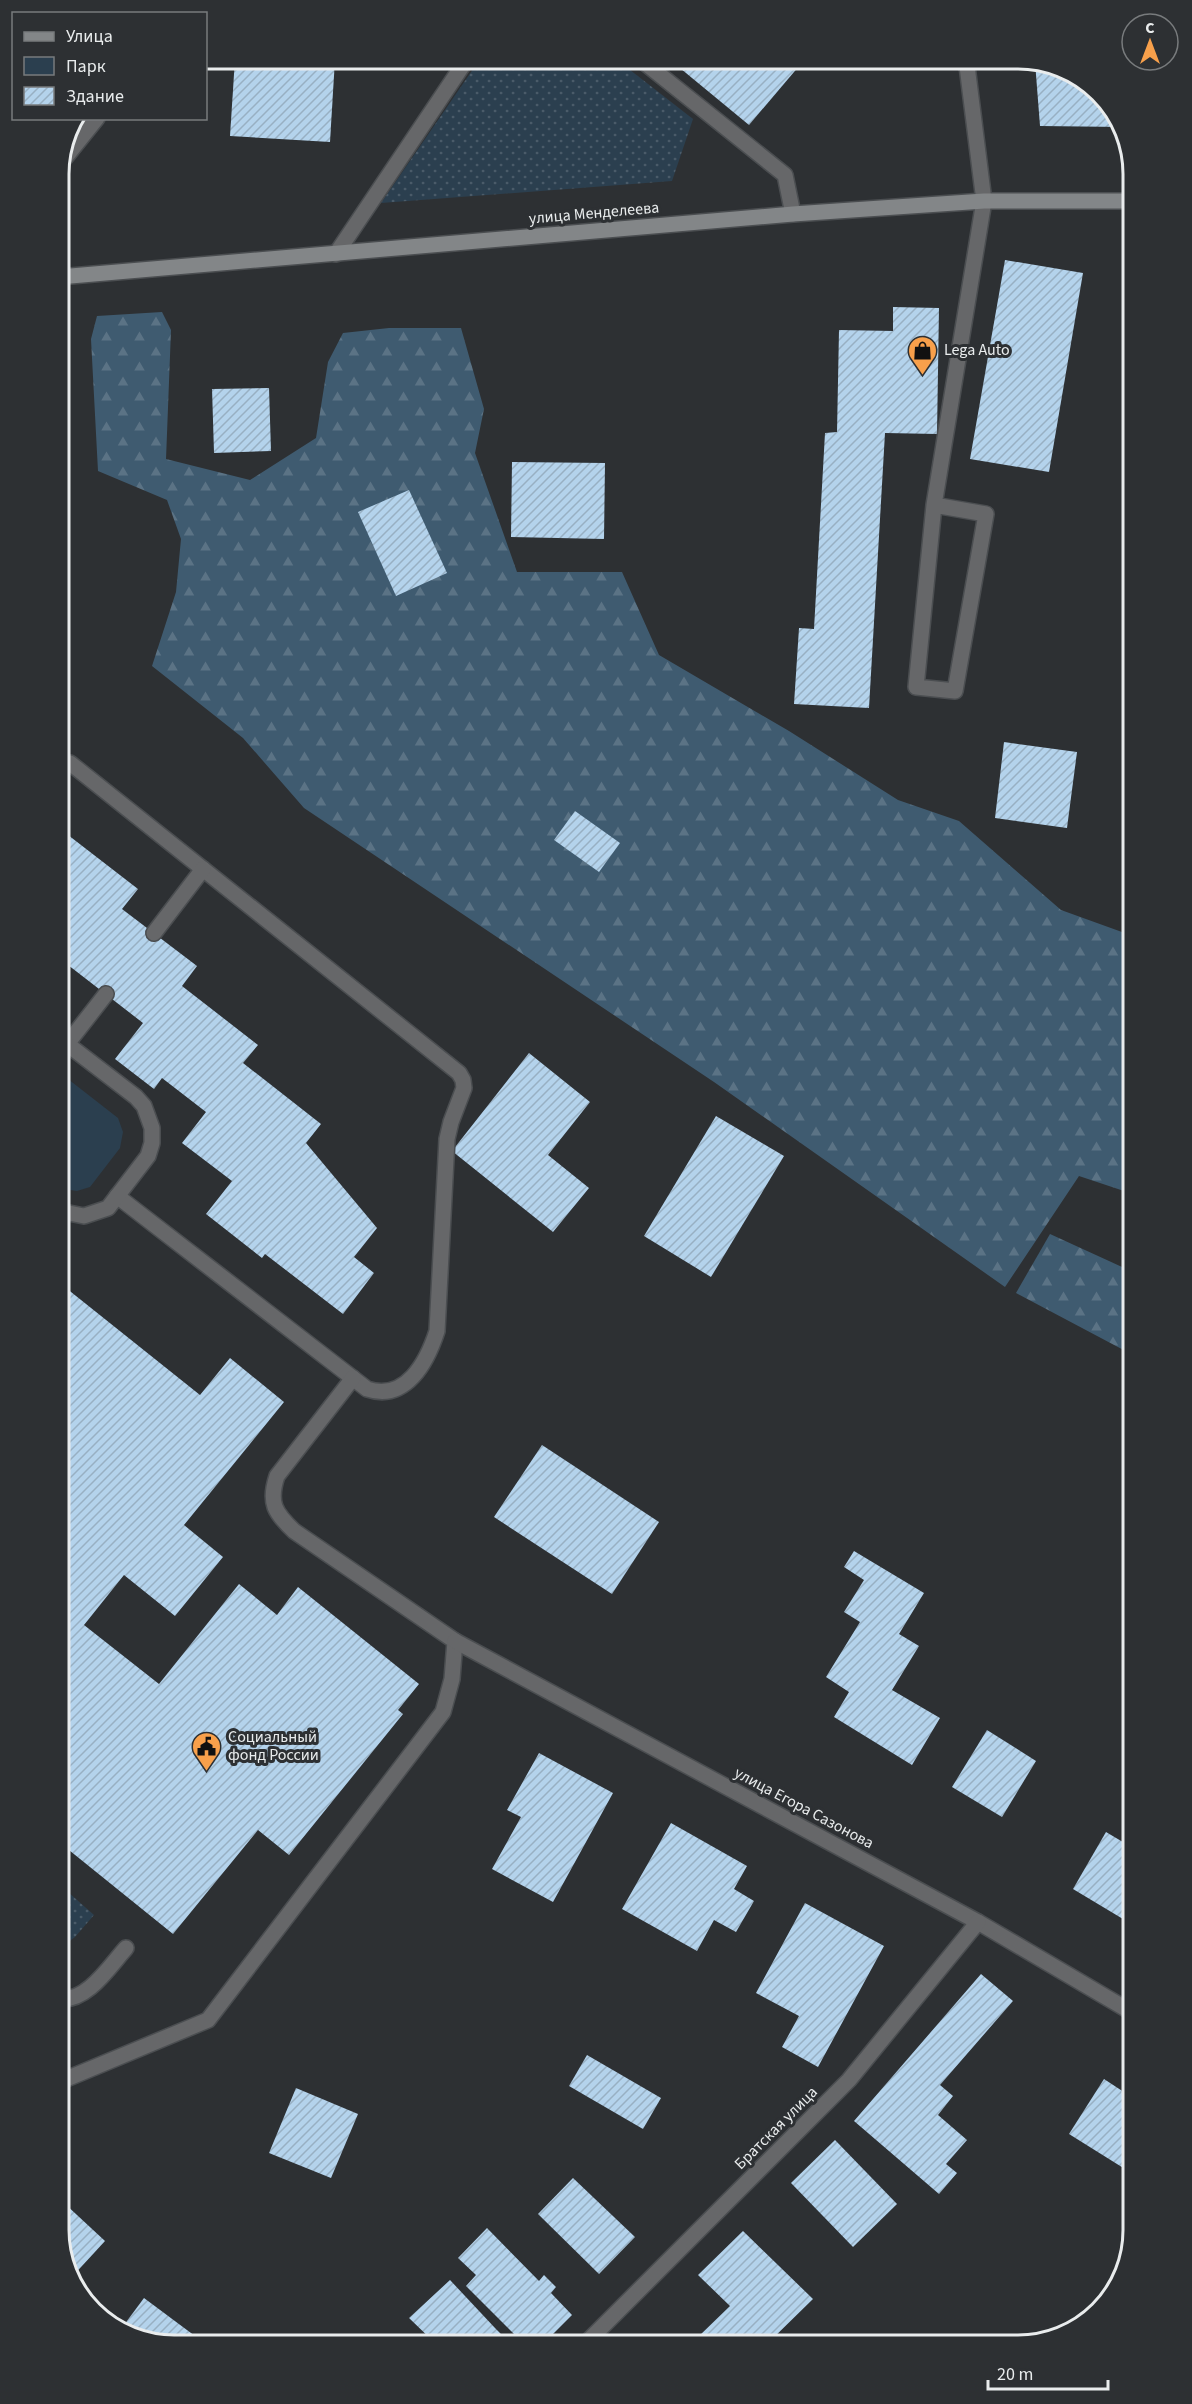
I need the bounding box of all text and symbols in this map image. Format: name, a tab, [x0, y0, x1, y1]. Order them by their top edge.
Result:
legend	[12, 12, 207, 120]
north arrow	[1120, 12, 1180, 72]
text: С	[1145, 17, 1155, 39]
text: Улица	[66, 24, 113, 49]
text: Парк	[66, 54, 106, 79]
text: Здание	[66, 84, 124, 109]
street label: улица Менделеева	[528, 196, 660, 230]
shop icon: Lega Auto	[907, 334, 939, 376]
place label: Lega Auto	[944, 339, 1010, 361]
place label: Социальный фонд России	[228, 1726, 319, 1766]
public building icon: Социальный фонд России	[191, 1730, 223, 1772]
street label: улица Егора Сазонова	[730, 1762, 878, 1854]
street label: Братская улица	[730, 2082, 822, 2174]
scale bar	[988, 2353, 1108, 2391]
text: 20 m	[997, 2362, 1033, 2387]

